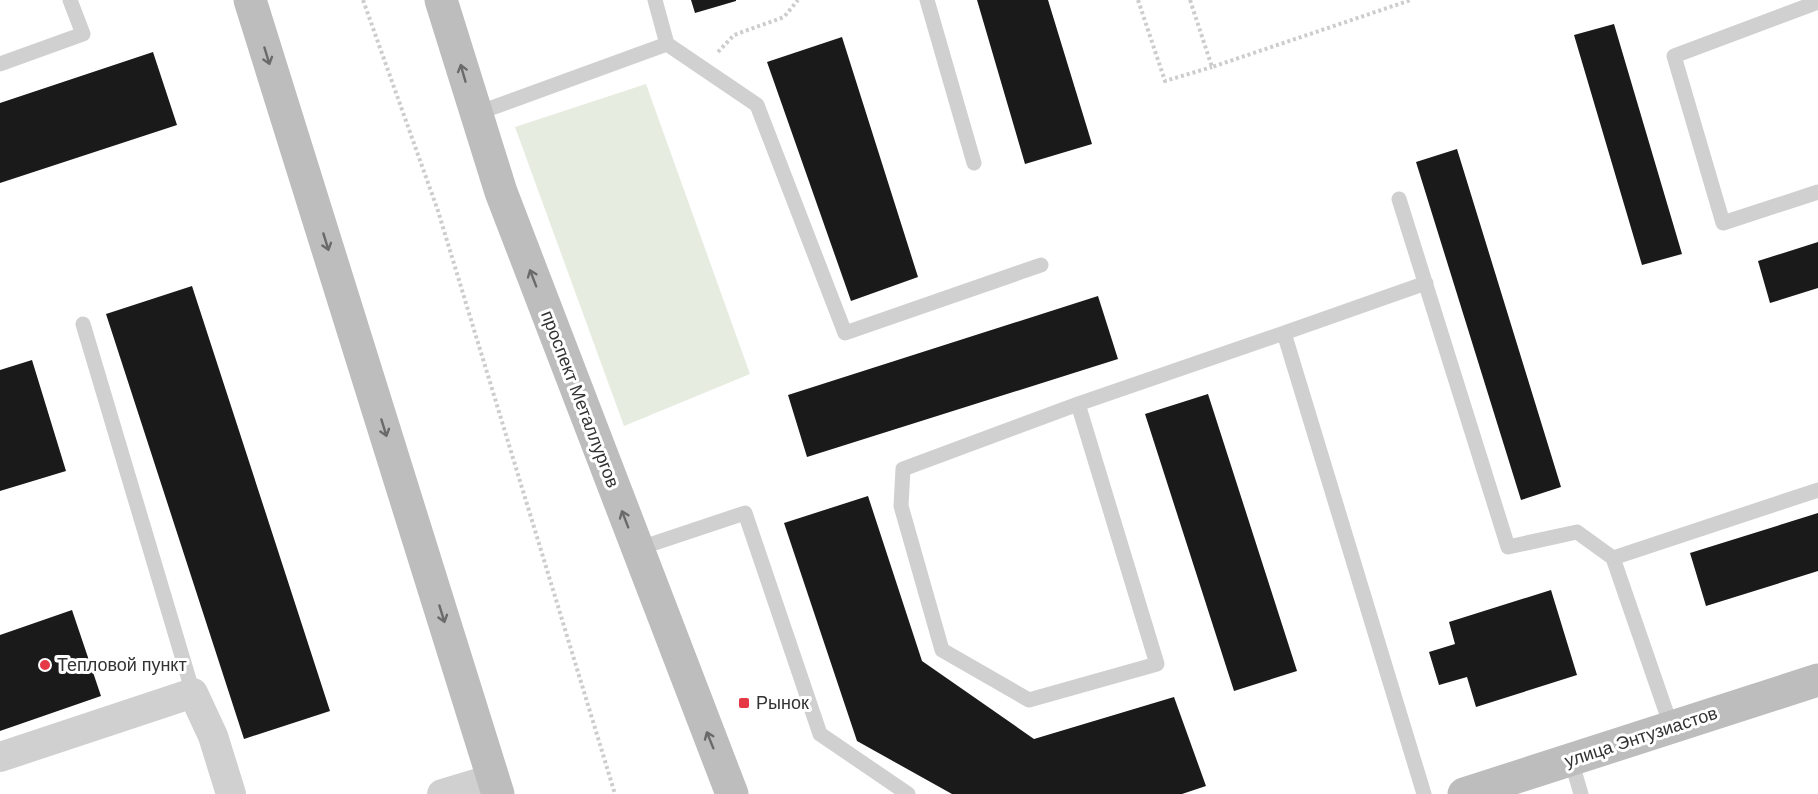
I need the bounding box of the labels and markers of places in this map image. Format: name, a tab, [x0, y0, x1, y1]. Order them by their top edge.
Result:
place label: Тепловой пункт	[57, 653, 187, 677]
marker: Тепловой пункт	[38, 658, 52, 672]
place label: Рынок	[756, 691, 809, 715]
marker: Рынок	[737, 696, 751, 710]

